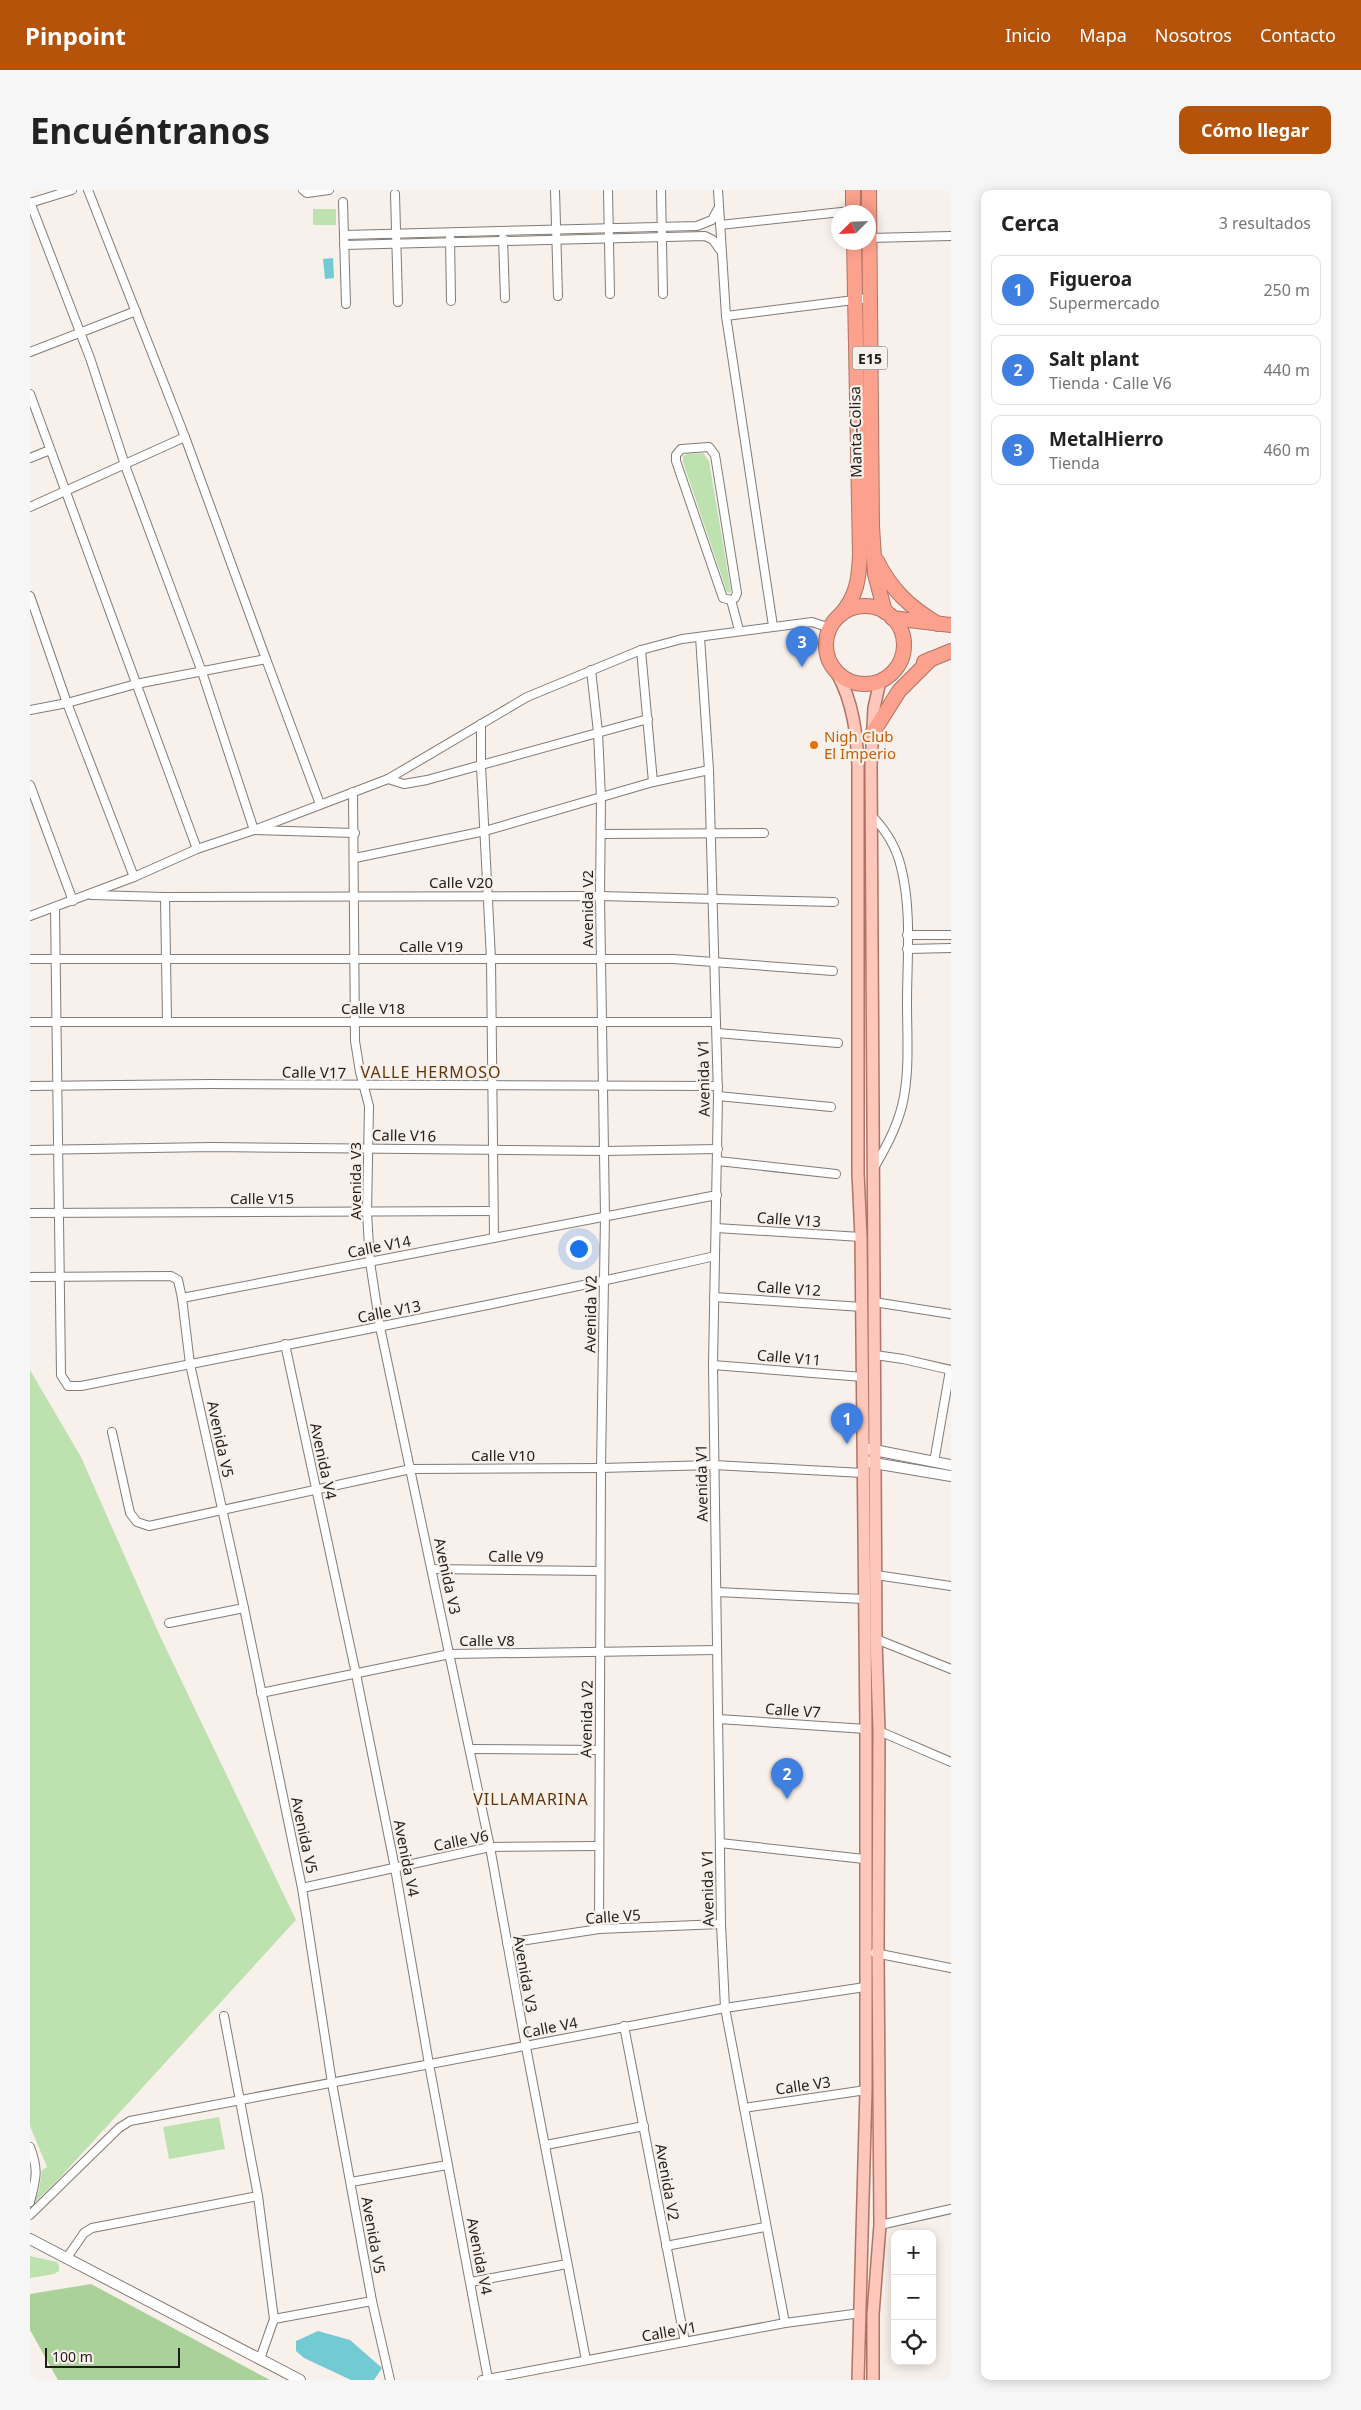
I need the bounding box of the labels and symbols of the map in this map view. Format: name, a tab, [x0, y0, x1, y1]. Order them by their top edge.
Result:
north arrow	[831, 205, 876, 250]
road number: E15	[852, 346, 888, 370]
street label: Manta-Colisa	[844, 386, 866, 478]
pin: 3	[786, 626, 818, 667]
place label: Nigh Club El Imperio	[824, 726, 896, 763]
marker: Nigh Club El Imperio	[808, 739, 820, 751]
street label: Avenida V2	[577, 870, 597, 948]
street label: Calle V20	[429, 872, 493, 892]
street label: Calle V19	[399, 936, 463, 956]
street label: Calle V18	[341, 998, 405, 1018]
street label: Avenida V1	[692, 1039, 714, 1117]
street label: Calle V17	[282, 1061, 346, 1083]
district label: VALLE HERMOSO	[360, 1061, 502, 1083]
street label: Calle V16	[372, 1124, 436, 1146]
street label: Avenida V3	[345, 1142, 365, 1220]
street label: Calle V15	[230, 1188, 294, 1208]
street label: Calle V13	[756, 1207, 822, 1231]
street label: Calle V14	[346, 1230, 413, 1262]
your location	[566, 1236, 592, 1262]
street label: Avenida V2	[579, 1275, 601, 1353]
street label: Calle V12	[756, 1276, 822, 1300]
street label: Calle V13	[356, 1295, 422, 1327]
street label: Calle V11	[756, 1344, 822, 1370]
street label: Avenida V5	[203, 1399, 239, 1479]
pin: 1	[831, 1403, 863, 1444]
street label: Avenida V4	[306, 1421, 342, 1502]
street label: Avenida V1	[690, 1444, 712, 1522]
street label: Calle V10	[471, 1445, 535, 1465]
street label: Avenida V3	[430, 1536, 466, 1616]
street label: Calle V9	[488, 1546, 544, 1566]
street label: Calle V8	[459, 1630, 515, 1650]
street label: Avenida V2	[575, 1680, 597, 1758]
street label: Calle V7	[765, 1698, 821, 1722]
pin: 2	[771, 1758, 803, 1799]
district label: VILLAMARINA	[473, 1788, 589, 1810]
street label: Avenida V5	[287, 1795, 323, 1875]
street label: Avenida V4	[390, 1818, 424, 1899]
street label: Calle V6	[432, 1825, 490, 1855]
street label: Avenida V1	[696, 1849, 718, 1927]
street label: Calle V5	[585, 1904, 641, 1928]
street label: Avenida V3	[509, 1934, 543, 2014]
street label: Calle V4	[521, 2012, 580, 2042]
street label: Calle V3	[774, 2071, 832, 2099]
street label: Avenida V2	[651, 2142, 685, 2222]
street label: Avenida V5	[357, 2195, 391, 2275]
street label: Avenida V4	[463, 2216, 497, 2297]
street label: Calle V1	[640, 2316, 698, 2346]
scale bar	[45, 2345, 180, 2368]

